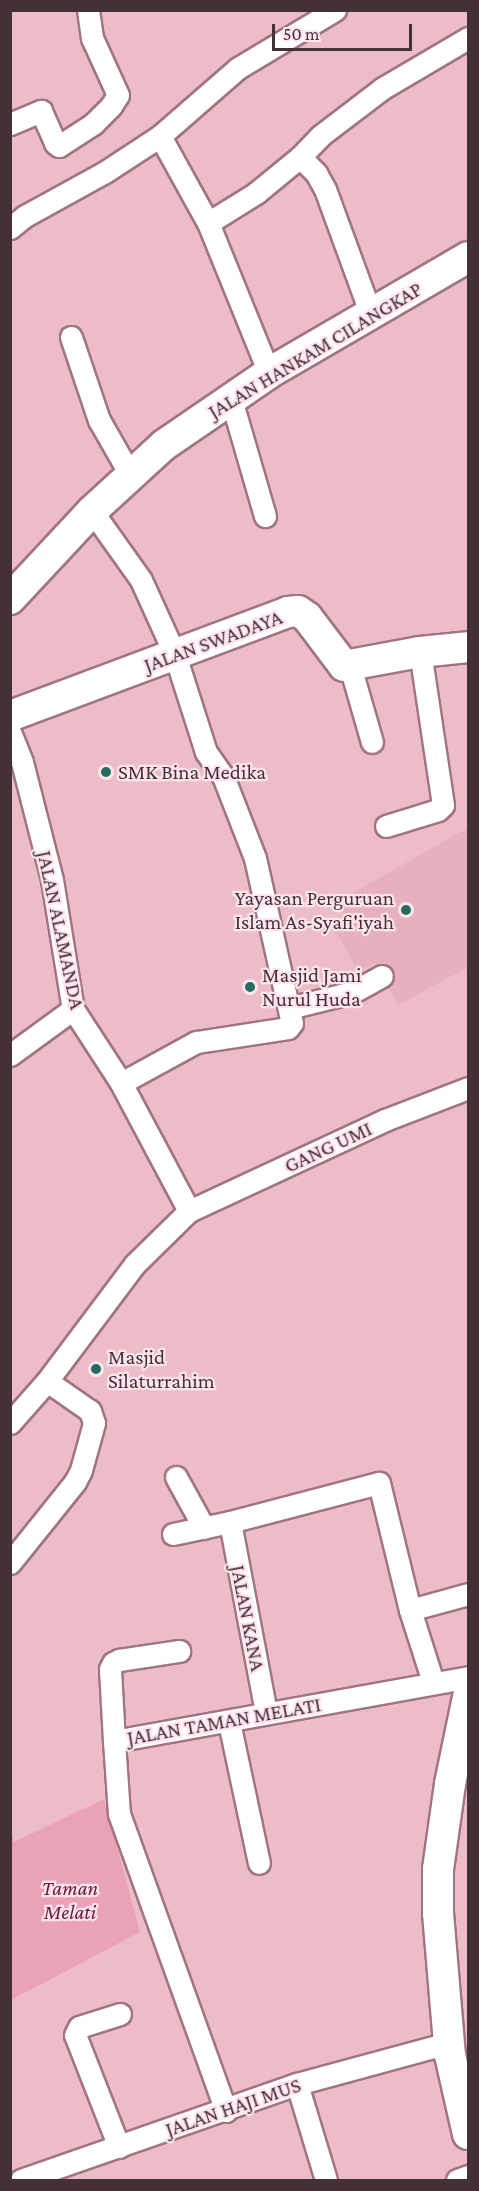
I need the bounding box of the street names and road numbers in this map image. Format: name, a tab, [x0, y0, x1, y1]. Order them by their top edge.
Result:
street label: JALAN HANKAM CILANGKAP	[203, 276, 427, 424]
street label: JALAN SWADAYA	[140, 604, 286, 678]
street label: JALAN ALAMANDA	[32, 848, 90, 1012]
street label: GANG UMI	[280, 1116, 376, 1178]
street label: JALAN KANA	[225, 1563, 271, 1673]
street label: JALAN TAMAN MELATI	[125, 1692, 323, 1750]
street label: JALAN HAJI MUS	[162, 2072, 304, 2142]

